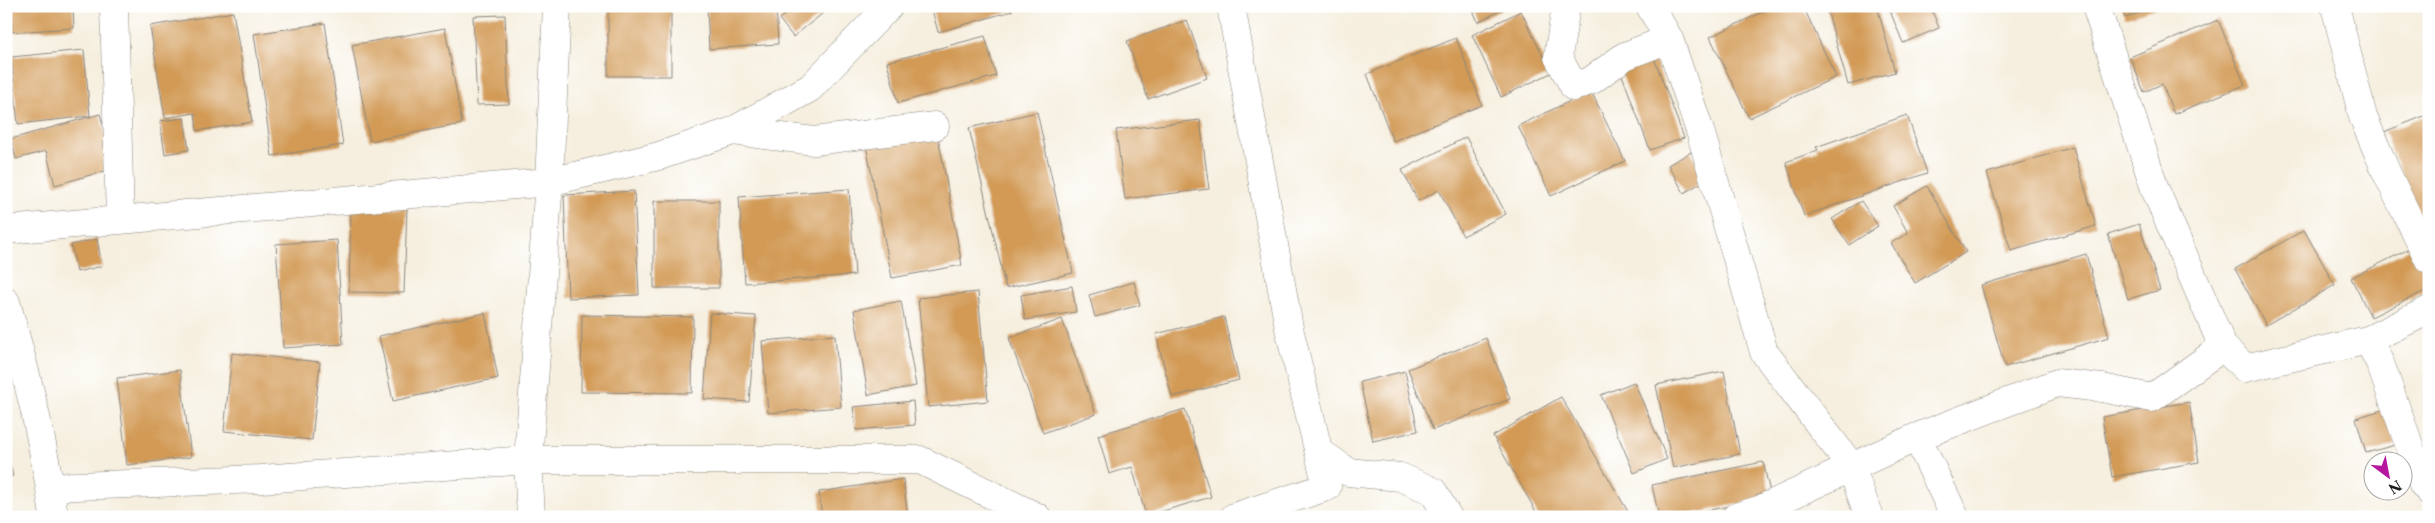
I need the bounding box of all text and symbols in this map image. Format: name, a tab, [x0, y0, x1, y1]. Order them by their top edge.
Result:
north arrow	[2362, 450, 2412, 500]
text: N	[2385, 476, 2405, 498]

